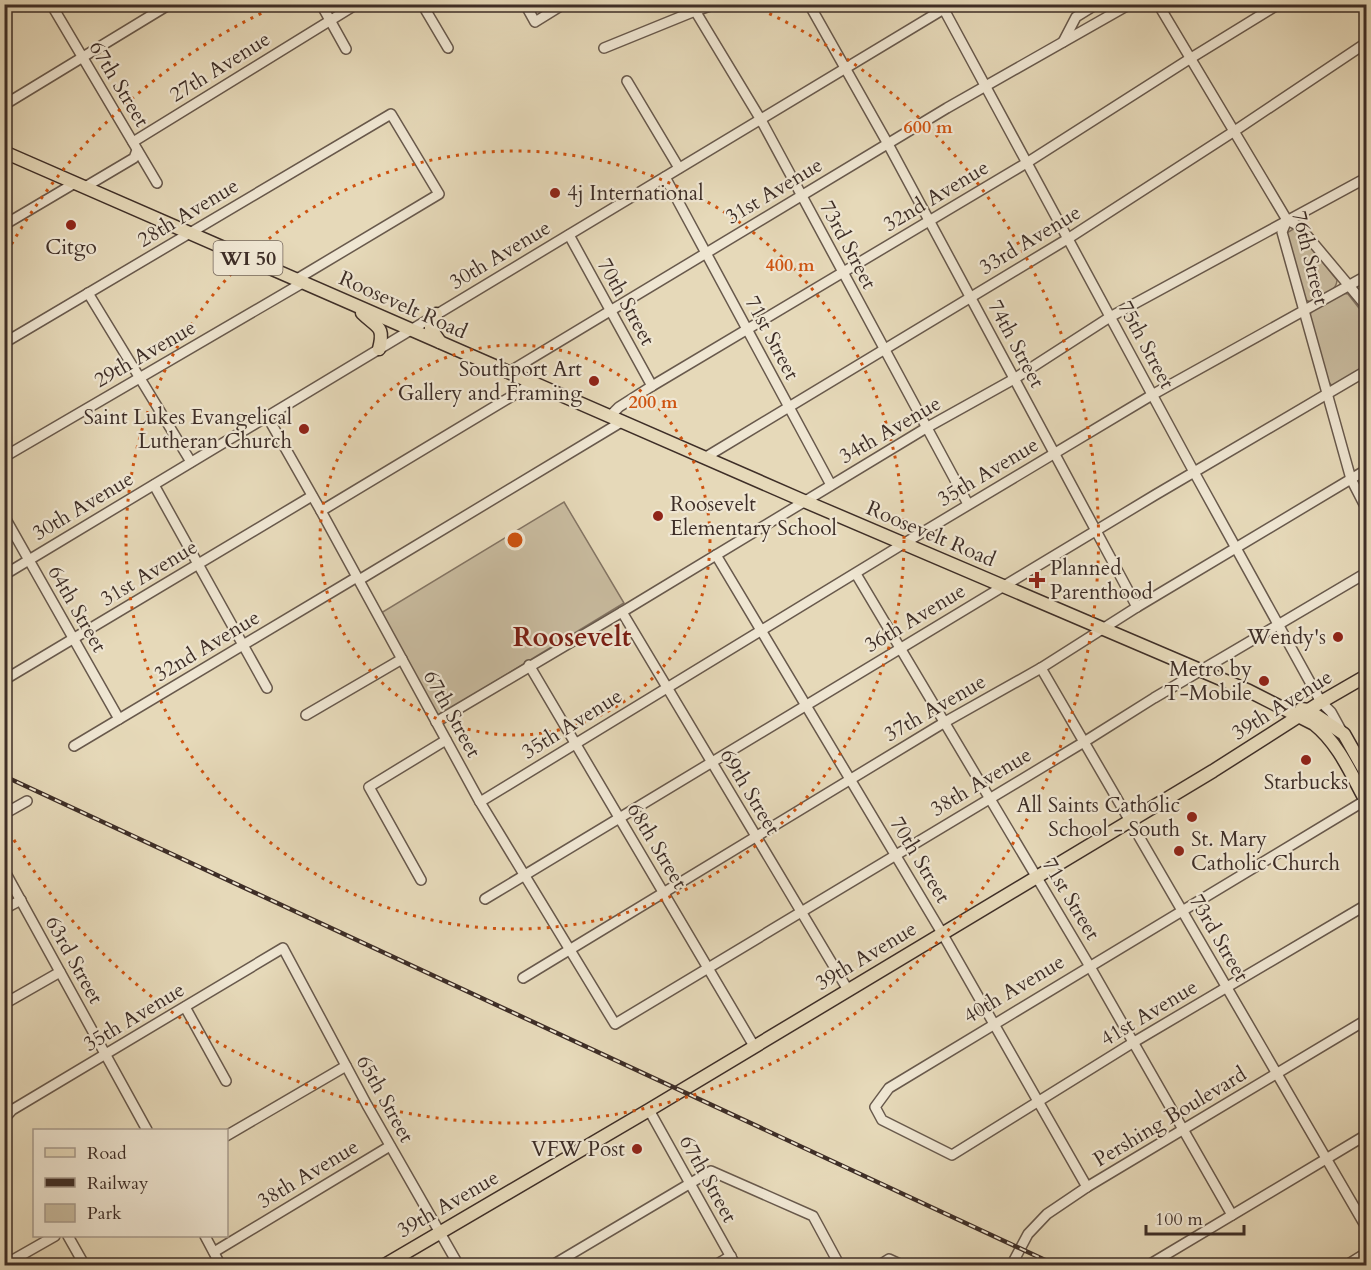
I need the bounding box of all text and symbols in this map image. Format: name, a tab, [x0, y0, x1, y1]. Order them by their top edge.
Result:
street label: 27th Avenue	[164, 25, 276, 109]
street label: 67th Street	[82, 35, 156, 133]
text: 600 m	[903, 115, 953, 140]
street label: 31st Avenue	[720, 151, 828, 231]
street label: 32nd Avenue	[878, 153, 994, 239]
street label: 28th Avenue	[132, 171, 244, 255]
place label: 4j International	[567, 179, 704, 208]
marker: 4j International	[548, 186, 562, 200]
street label: 73rd Street	[813, 196, 884, 295]
street label: 33rd Avenue	[974, 198, 1086, 282]
street label: 76th Street	[1284, 208, 1336, 308]
street label: 30th Avenue	[444, 213, 556, 297]
marker: Citgo	[64, 218, 78, 232]
place label: Citgo	[45, 233, 97, 262]
road number: WI 50	[214, 241, 282, 275]
street label: 70th Street	[590, 253, 662, 351]
text: 400 m	[765, 253, 815, 278]
street label: Roosevelt Road	[334, 264, 472, 346]
street label: 71st Street	[738, 291, 806, 385]
street label: 74th Street	[981, 295, 1051, 393]
street label: 75th Street	[1111, 296, 1181, 394]
street label: 29th Avenue	[89, 313, 201, 395]
place label: Southport Art Gallery and Framing	[398, 355, 582, 408]
marker: Southport Art Gallery and Framing	[587, 374, 601, 388]
street label: 34th Avenue	[834, 389, 946, 471]
text: 200 m	[628, 390, 678, 415]
place label: Saint Lukes Evangelical Lutheran Church	[83, 403, 292, 456]
marker: Saint Lukes Evangelical Lutheran Church	[297, 422, 311, 436]
street label: 35th Avenue	[932, 430, 1044, 514]
street label: 30th Avenue	[27, 464, 139, 548]
place label: Roosevelt Elementary School	[670, 490, 837, 543]
street label: Roosevelt Road	[862, 494, 1000, 574]
marker: Roosevelt Elementary School	[651, 509, 665, 523]
centre of rings	[505, 530, 525, 550]
street label: 31st Avenue	[95, 533, 203, 613]
place label: Planned Parenthood	[1050, 554, 1153, 607]
street label: 64th Street	[40, 560, 114, 658]
marker: Planned Parenthood	[1028, 571, 1046, 589]
street label: 36th Avenue	[859, 576, 971, 660]
street label: 32nd Avenue	[149, 603, 265, 689]
district label: Roosevelt	[513, 619, 632, 656]
place label: Wendy's	[1246, 623, 1326, 652]
marker: Wendy's	[1331, 630, 1345, 644]
place label: Metro by T-Mobile	[1164, 655, 1252, 708]
street label: 39th Avenue	[1226, 663, 1338, 747]
street label: 67th Street	[416, 665, 488, 763]
street label: 37th Avenue	[879, 667, 991, 749]
marker: Metro by T-Mobile	[1257, 674, 1271, 688]
street label: 35th Avenue	[516, 682, 628, 766]
street label: 38th Avenue	[925, 740, 1037, 824]
street label: 69th Street	[713, 743, 787, 841]
marker: Starbucks	[1299, 753, 1313, 767]
place label: Starbucks	[1264, 768, 1348, 797]
place label: All Saints Catholic School - South	[1017, 791, 1180, 844]
street label: 68th Street	[620, 797, 694, 895]
marker: All Saints Catholic School - South	[1185, 810, 1199, 824]
street label: 70th Street	[883, 811, 957, 909]
place label: St. Mary Catholic Church	[1191, 825, 1340, 878]
marker: St. Mary Catholic Church	[1172, 844, 1186, 858]
street label: 71st Street	[1035, 852, 1107, 946]
street label: 73rd Street	[1182, 889, 1256, 987]
street label: 63rd Street	[38, 911, 110, 1010]
street label: 39th Avenue	[810, 914, 922, 998]
street label: 40th Avenue	[958, 947, 1070, 1031]
street label: 41st Avenue	[1095, 973, 1203, 1053]
street label: 35th Avenue	[78, 975, 190, 1059]
street label: 65th Street	[349, 1050, 421, 1148]
street label: Pershing Boulevard	[1088, 1060, 1252, 1174]
legend	[33, 1129, 228, 1237]
street label: 67th Street	[672, 1130, 744, 1228]
street label: 38th Avenue	[252, 1132, 364, 1216]
place label: VFW Post	[531, 1135, 625, 1164]
text: Road	[87, 1141, 127, 1166]
marker: VFW Post	[630, 1142, 644, 1156]
street label: 39th Avenue	[392, 1163, 504, 1245]
text: Railway	[87, 1171, 149, 1196]
scale bar	[1146, 1198, 1244, 1236]
text: Park	[87, 1201, 122, 1226]
text: 100 m	[1155, 1207, 1203, 1232]

